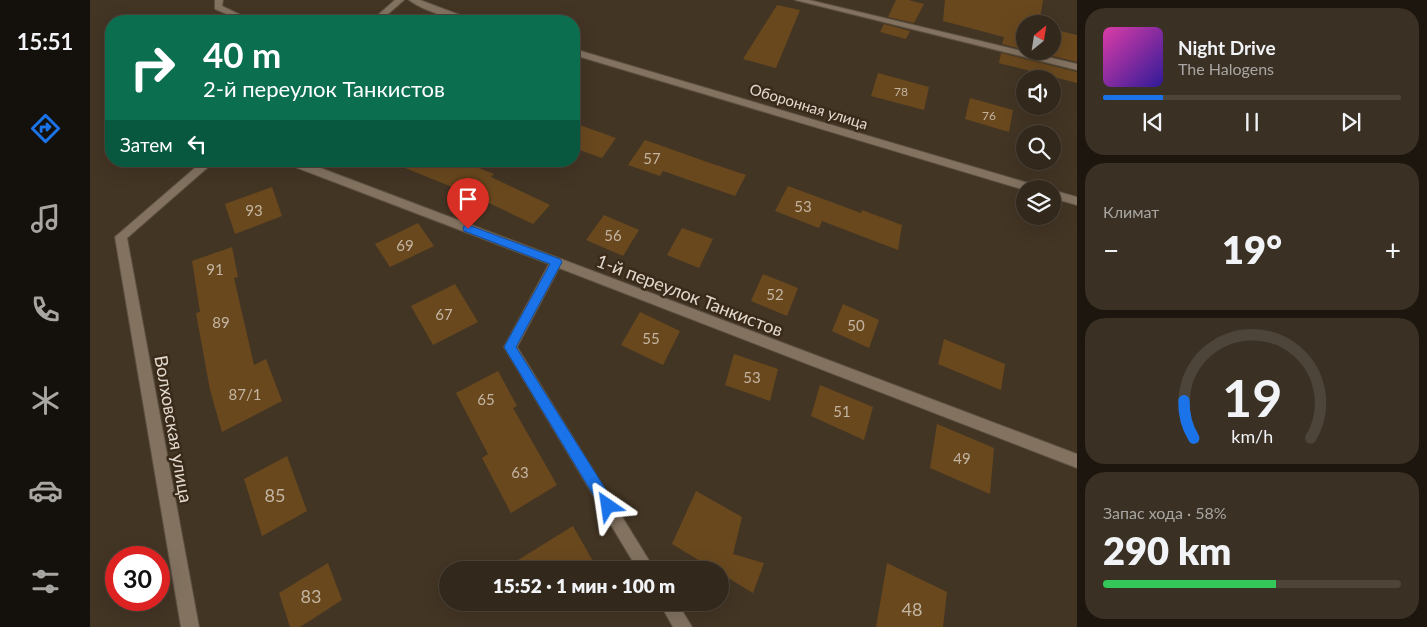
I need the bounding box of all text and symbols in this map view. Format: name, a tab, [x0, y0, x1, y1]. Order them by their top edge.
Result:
north arrow	[1016, 15, 1061, 60]
map controls	[1016, 15, 1061, 225]
text: 15:51	[17, 28, 73, 55]
text: 40 m	[203, 33, 281, 75]
icon: right	[120, 35, 185, 100]
text: Night Drive	[1178, 36, 1276, 59]
text: The Halogens	[1178, 59, 1274, 78]
button: sound	[1016, 70, 1061, 115]
text: 2-й переулок Танкистов	[203, 75, 445, 102]
street label: Оборонная улица	[748, 79, 870, 133]
house number: 78	[894, 84, 908, 99]
house number: 76	[982, 108, 996, 123]
icon: previous	[1139, 108, 1167, 136]
icon: pause	[1238, 108, 1266, 136]
icon: next	[1337, 108, 1365, 136]
icon: directions	[28, 111, 63, 146]
button: search	[1016, 125, 1061, 170]
icon: left	[183, 130, 211, 158]
text: Затем	[120, 133, 173, 156]
house number: 57	[643, 149, 661, 167]
pin	[447, 178, 489, 229]
button: layers	[1016, 180, 1061, 225]
icon: arrive	[454, 185, 482, 213]
house number: 53	[794, 197, 812, 215]
icon: music	[28, 201, 63, 236]
house number: 93	[245, 201, 263, 219]
text: Климат	[1103, 202, 1159, 221]
house number: 56	[604, 226, 622, 244]
text: 19°	[1222, 226, 1282, 272]
text: −	[1103, 233, 1119, 267]
text: +	[1385, 233, 1401, 267]
house number: 69	[396, 236, 414, 254]
street label: 1-й переулок Танкистов	[594, 249, 786, 341]
house number: 91	[206, 260, 224, 278]
house number: 52	[766, 285, 784, 303]
icon: phone	[28, 292, 63, 327]
house number: 67	[435, 305, 453, 323]
house number: 89	[212, 313, 230, 331]
house number: 50	[847, 316, 865, 334]
house number: 55	[642, 329, 660, 347]
street label: Волховская улица	[150, 354, 198, 504]
text: 19	[1222, 366, 1282, 428]
house number: 53	[743, 368, 761, 386]
icon: climate	[28, 383, 63, 418]
house number: 87/1	[229, 385, 261, 403]
house number: 65	[477, 390, 495, 408]
house number: 51	[833, 402, 851, 420]
text: km/h	[1231, 425, 1273, 447]
house number: 49	[953, 449, 971, 467]
house number: 63	[511, 463, 529, 481]
icon: car	[28, 473, 63, 508]
position arrow	[581, 479, 633, 531]
house number: 85	[265, 484, 285, 506]
text: Запас хода · 58%	[1103, 503, 1227, 522]
text: 290 km	[1103, 527, 1231, 573]
speed limit sign: 30	[105, 546, 170, 611]
icon: filters	[28, 564, 63, 599]
text: 15:52 · 1 мин · 100 m	[493, 574, 675, 597]
house number: 83	[301, 585, 321, 607]
house number: 48	[902, 598, 922, 620]

